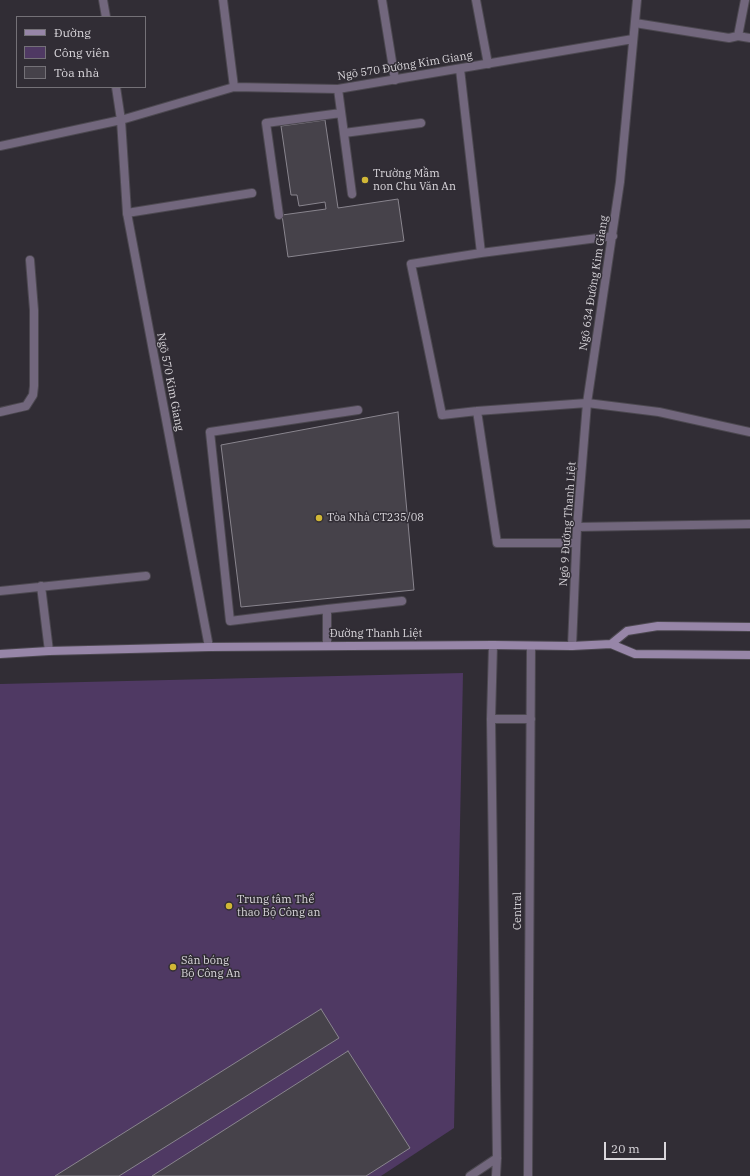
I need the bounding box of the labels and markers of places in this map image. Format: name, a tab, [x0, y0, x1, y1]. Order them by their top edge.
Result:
place label: Trường Mầm non Chu Văn An	[373, 167, 456, 193]
marker: Trường Mầm non Chu Văn An	[360, 175, 370, 185]
place label: Tòa Nhà CT235/08	[327, 511, 424, 525]
marker: Tòa Nhà CT235/08	[314, 513, 324, 523]
place label: Trung tâm Thể thao Bộ Công an	[237, 893, 320, 919]
marker: Trung tâm Thể thao Bộ Công an	[224, 901, 234, 911]
place label: Sân bóng Bộ Công An	[181, 954, 240, 980]
marker: Sân bóng Bộ Công An	[168, 962, 178, 972]

